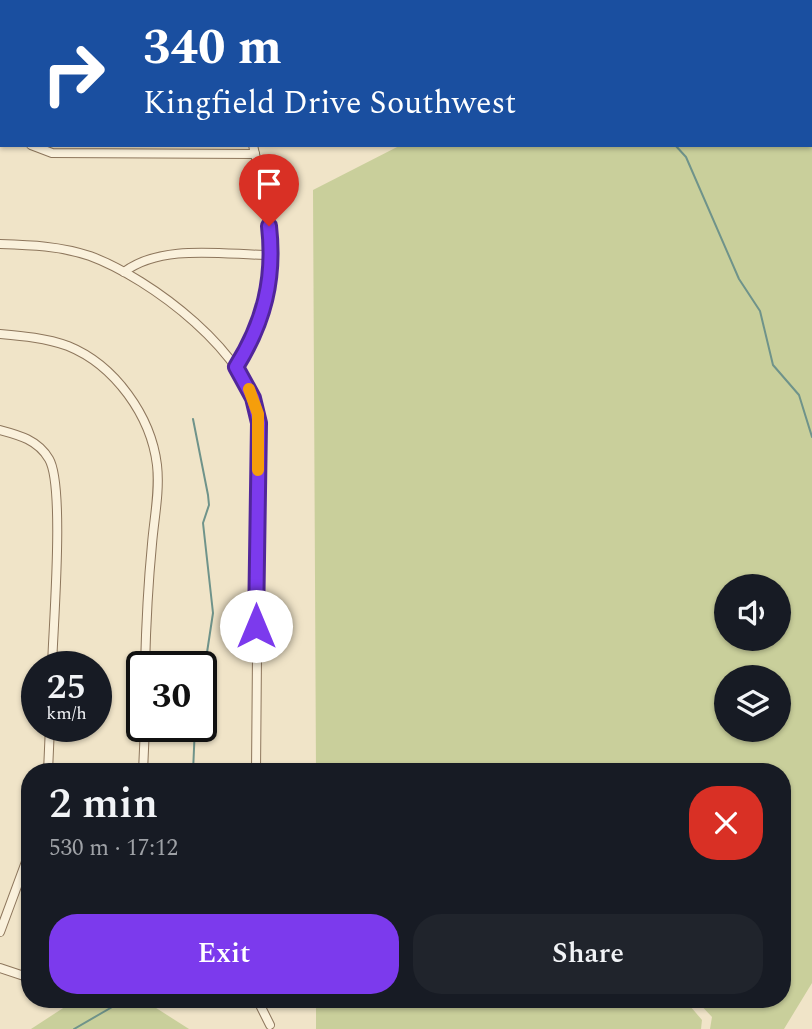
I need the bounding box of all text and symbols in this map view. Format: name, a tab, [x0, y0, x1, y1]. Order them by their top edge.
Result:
text: 340 m	[143, 11, 282, 86]
icon: right	[28, 28, 119, 119]
text: Kingfield Drive Southwest	[143, 79, 516, 128]
pin	[239, 154, 299, 226]
icon: arrive	[250, 165, 288, 203]
map controls	[714, 574, 791, 742]
button: sound	[714, 574, 791, 651]
position arrow	[219, 589, 293, 663]
speed limit sign: 30	[126, 651, 217, 742]
text: 25	[47, 661, 86, 714]
button: layers	[714, 665, 791, 742]
text: km/h	[46, 700, 87, 727]
text: 2 min	[49, 773, 158, 836]
button: close	[689, 786, 763, 860]
text: 530 m · 17:12	[49, 831, 178, 866]
button: Exit	[49, 914, 399, 994]
button: Share	[413, 914, 763, 994]

